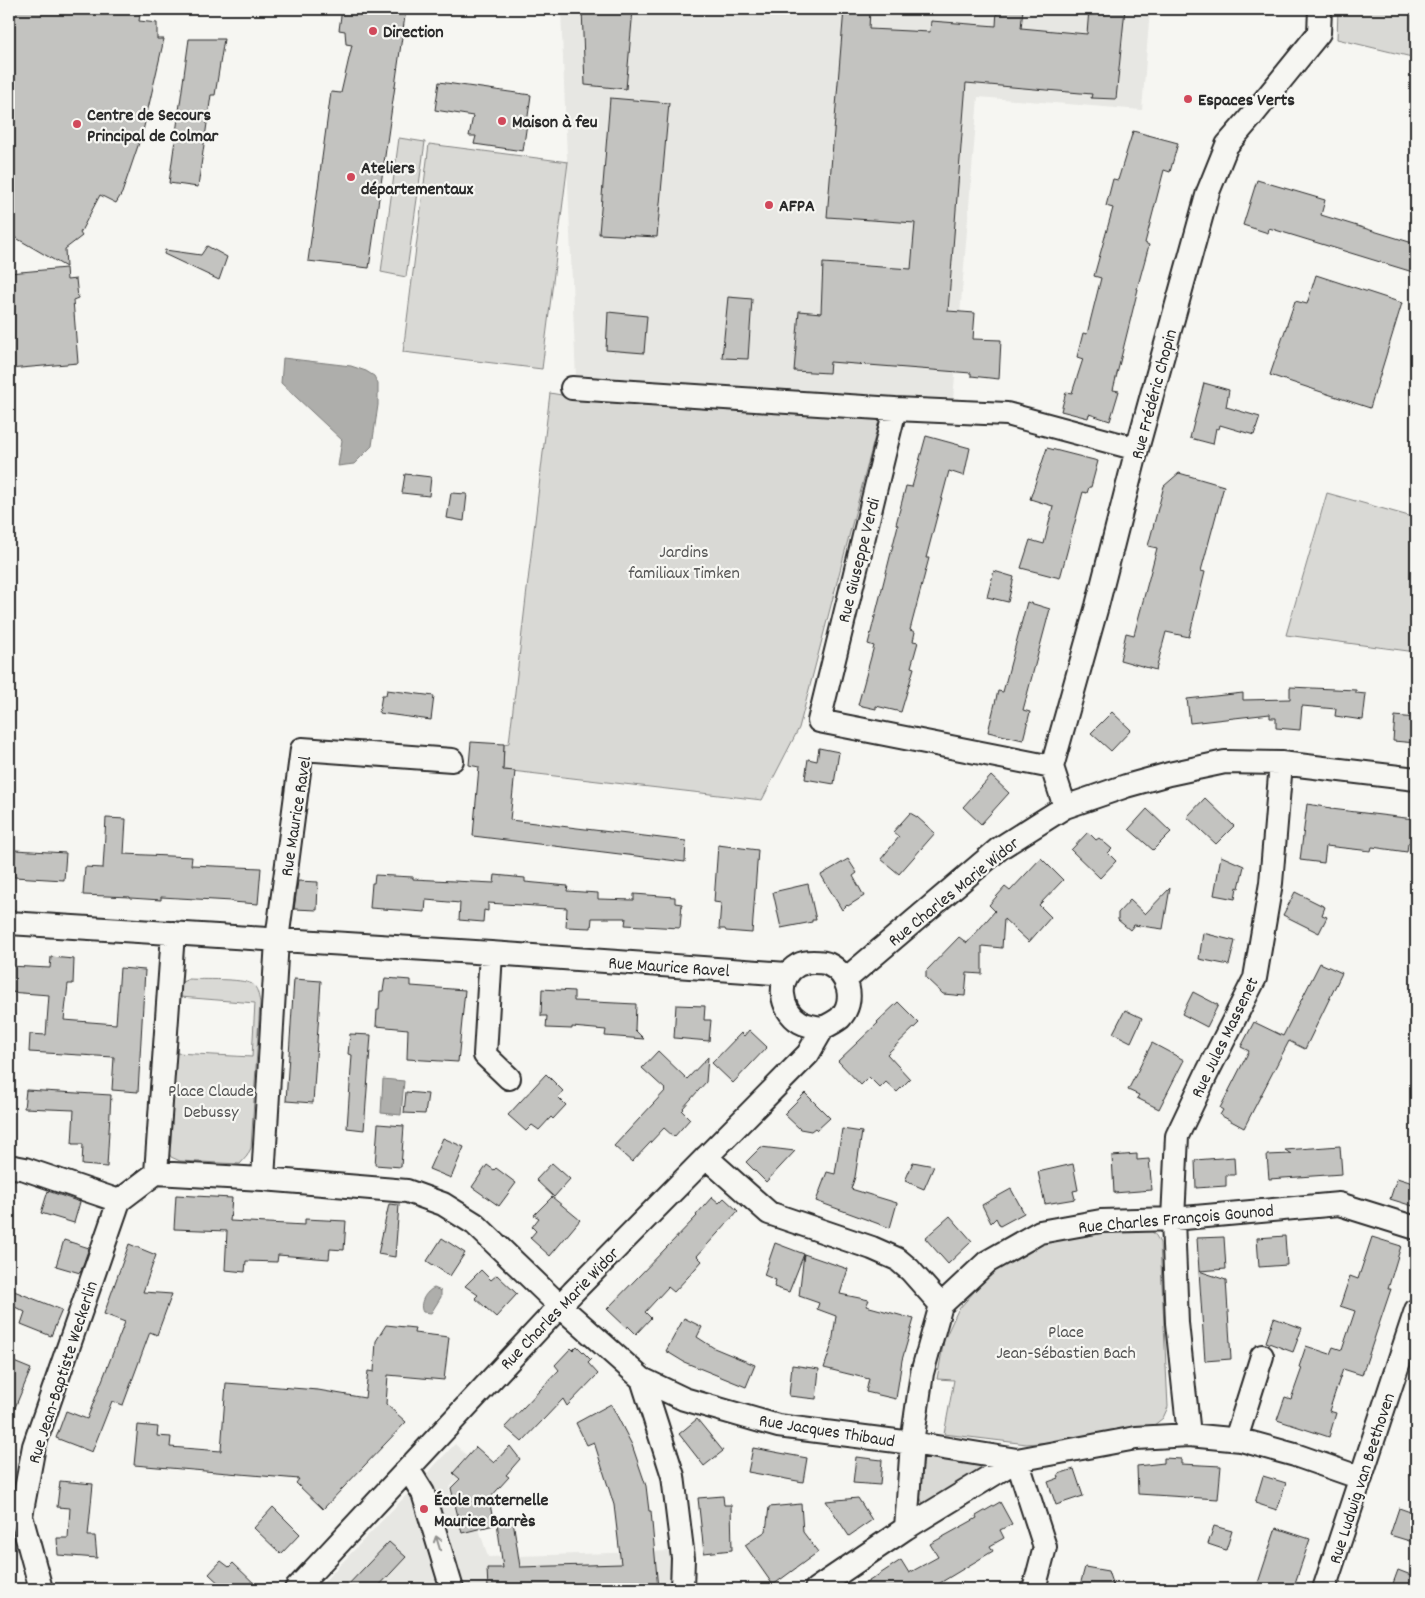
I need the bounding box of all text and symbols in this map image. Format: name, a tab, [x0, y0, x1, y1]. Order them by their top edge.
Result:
place label: Direction	[383, 21, 444, 46]
marker: Direction	[367, 25, 379, 37]
place label: Espaces Verts	[1198, 89, 1295, 114]
marker: Espaces Verts	[1182, 93, 1194, 105]
place label: Centre de Secours Principal de Colmar	[87, 104, 219, 150]
place label: Maison à feu	[512, 111, 598, 136]
marker: Maison à feu	[496, 115, 508, 127]
marker: Centre de Secours Principal de Colmar	[71, 118, 83, 130]
place label: Ateliers départementaux	[361, 157, 474, 203]
marker: Ateliers départementaux	[345, 171, 357, 183]
place label: AFPA	[779, 195, 815, 220]
marker: AFPA	[763, 199, 775, 211]
street label: Rue Frédéric Chopin	[1126, 327, 1185, 462]
street label: Rue Giuseppe Verdi	[833, 496, 888, 626]
park label: Jardins familiaux Timken	[628, 541, 740, 587]
street label: Rue Maurice Ravel	[276, 754, 319, 878]
street label: Rue Charles Marie Widor	[884, 832, 1026, 954]
street label: Rue Maurice Ravel	[607, 952, 731, 985]
street label: Rue Jules Massenet	[1186, 973, 1267, 1103]
park label: Place Claude Debussy	[168, 1080, 254, 1126]
street label: Rue Charles François Gounod	[1077, 1199, 1275, 1241]
street label: Rue Charles Marie Widor	[495, 1242, 626, 1377]
street label: Rue Jean-Baptiste Weckerlin	[23, 1278, 106, 1467]
park label: Place Jean-Sébastien Bach	[996, 1321, 1136, 1367]
street label: Rue Ludwig van Beethoven	[1324, 1390, 1403, 1567]
street label: Rue Jacques Thibaud	[757, 1409, 896, 1456]
place label: École maternelle Maurice Barrès	[434, 1489, 549, 1535]
marker: École maternelle Maurice Barrès	[418, 1503, 430, 1515]
one-way arrow	[432, 1535, 442, 1551]

